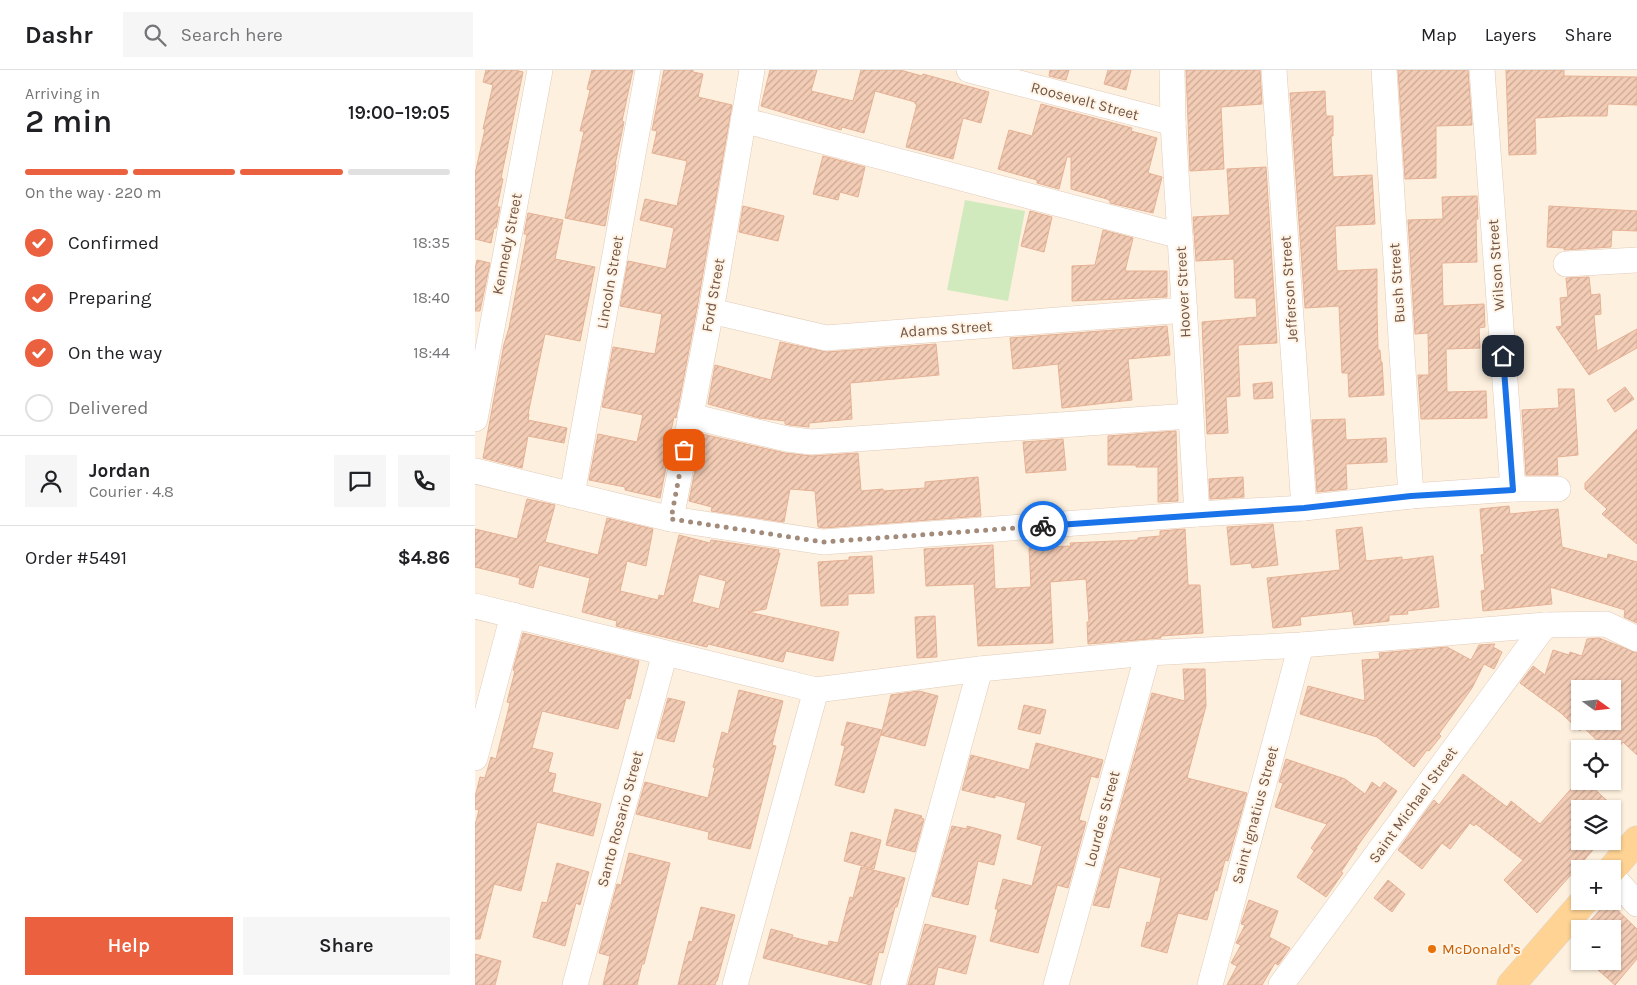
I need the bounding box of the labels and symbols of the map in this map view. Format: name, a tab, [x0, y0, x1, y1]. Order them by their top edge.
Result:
street label: Roosevelt Street	[1029, 78, 1141, 124]
street label: Kennedy Street	[488, 191, 526, 296]
street label: Wilson Street	[1484, 218, 1508, 311]
street label: Lincoln Street	[593, 234, 627, 330]
street label: Jefferson Street	[1276, 235, 1302, 343]
street label: Bush Street	[1385, 242, 1409, 324]
street label: Hoover Street	[1172, 245, 1194, 338]
street label: Ford Street	[698, 256, 728, 333]
street label: Adams Street	[899, 317, 993, 341]
pin	[1482, 335, 1524, 377]
pin	[663, 429, 705, 471]
courier	[1018, 501, 1068, 551]
north arrow	[1571, 680, 1621, 730]
street label: Saint Michael Street	[1365, 743, 1461, 866]
street label: Saint Ignatius Street	[1228, 744, 1282, 886]
street label: Santo Rosario Street	[593, 749, 647, 889]
street label: Lourdes Street	[1081, 769, 1124, 869]
place label: McDonald's	[1442, 940, 1521, 958]
marker: McDonald's	[1426, 943, 1438, 955]

